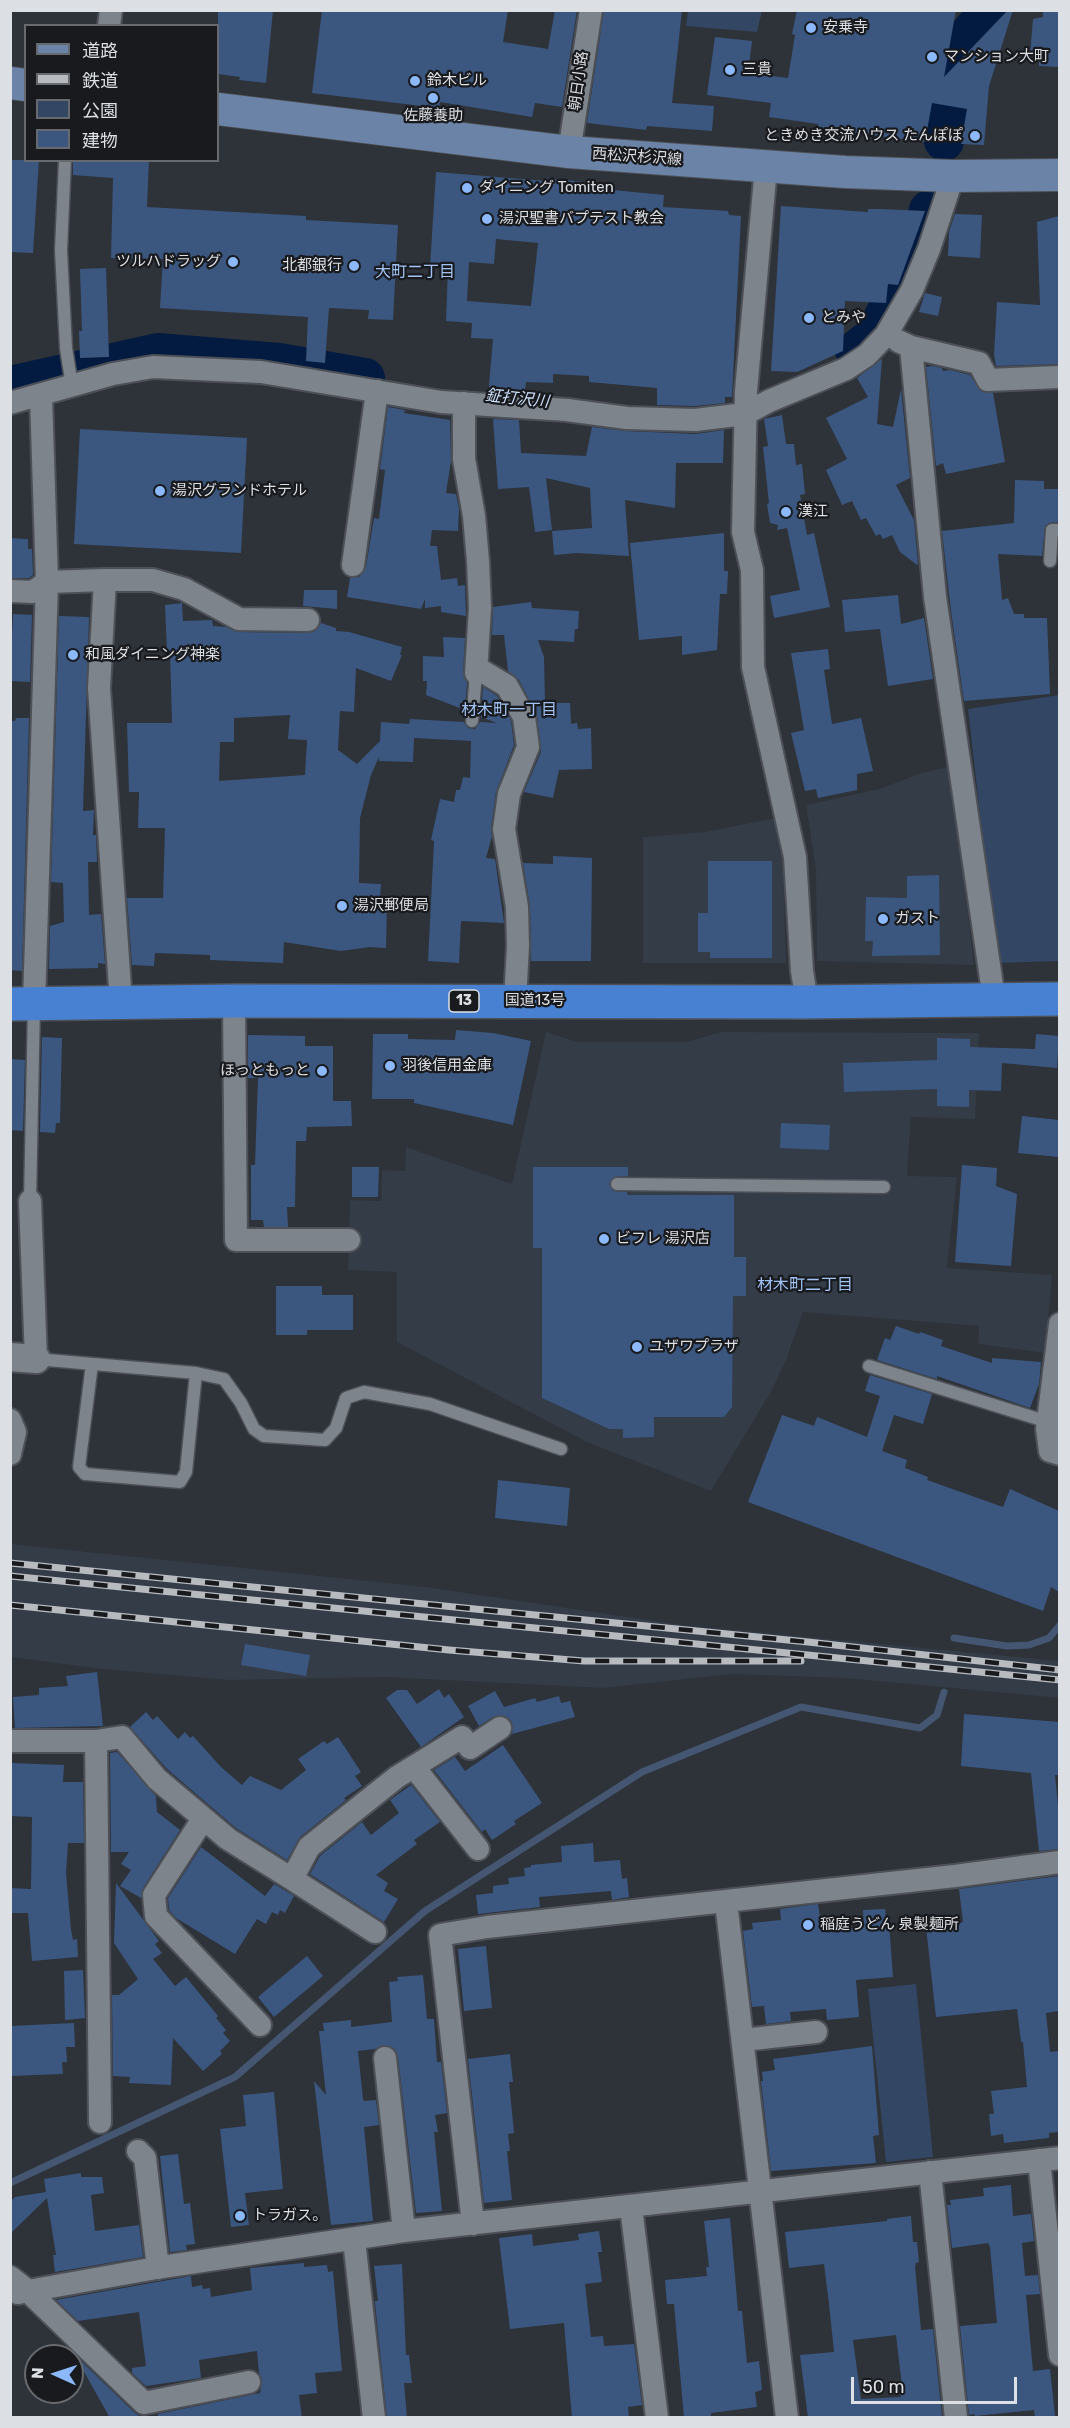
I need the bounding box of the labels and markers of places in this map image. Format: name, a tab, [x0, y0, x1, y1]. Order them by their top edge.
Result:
place label: 安乗寺	[823, 19, 868, 37]
marker: 安乗寺	[804, 21, 818, 35]
place label: マンション大町	[944, 48, 1049, 66]
marker: マンション大町	[925, 50, 939, 64]
place label: 三貴	[742, 61, 772, 79]
marker: 三貴	[723, 63, 737, 77]
place label: 鈴木ビル	[427, 72, 487, 90]
marker: 鈴木ビル	[408, 74, 422, 88]
marker: 佐藤養助	[426, 91, 440, 105]
place label: 佐藤養助	[403, 107, 463, 125]
place label: ときめき交流ハウス たんぽぽ	[764, 127, 963, 145]
marker: ときめき交流ハウス たんぽぽ	[968, 129, 982, 143]
place label: ダイニング Tomiten	[479, 179, 614, 197]
marker: ダイニング Tomiten	[460, 181, 474, 195]
place label: 湯沢聖書バプテスト教会	[499, 210, 664, 228]
marker: 湯沢聖書バプテスト教会	[480, 212, 494, 226]
place label: ツルハドラッグ	[116, 253, 221, 271]
marker: ツルハドラッグ	[226, 255, 240, 269]
place label: 北都銀行	[282, 257, 342, 275]
marker: 北都銀行	[347, 259, 361, 273]
place label: とみや	[821, 309, 866, 327]
marker: とみや	[802, 311, 816, 325]
place label: 湯沢グランドホテル	[172, 482, 307, 500]
marker: 湯沢グランドホテル	[153, 484, 167, 498]
place label: 漢江	[798, 503, 828, 521]
marker: 漢江	[779, 505, 793, 519]
place label: 和風ダイニング神楽	[85, 646, 220, 664]
marker: 和風ダイニング神楽	[66, 648, 80, 662]
place label: 湯沢郵便局	[354, 897, 429, 915]
marker: 湯沢郵便局	[335, 899, 349, 913]
place label: ガスト	[895, 910, 940, 928]
marker: ガスト	[876, 912, 890, 926]
place label: 羽後信用金庫	[402, 1057, 492, 1075]
marker: 羽後信用金庫	[383, 1059, 397, 1073]
place label: ほっともっと	[220, 1062, 310, 1080]
marker: ほっともっと	[315, 1064, 329, 1078]
place label: ビフレ 湯沢店	[616, 1230, 710, 1248]
marker: ビフレ 湯沢店	[597, 1232, 611, 1246]
place label: ユザワプラザ	[649, 1338, 739, 1356]
marker: ユザワプラザ	[630, 1340, 644, 1354]
place label: 稲庭うどん 泉製麺所	[820, 1916, 959, 1934]
marker: 稲庭うどん 泉製麺所	[801, 1918, 815, 1932]
place label: トラガス。	[252, 2207, 327, 2225]
marker: トラガス。	[233, 2209, 247, 2223]

